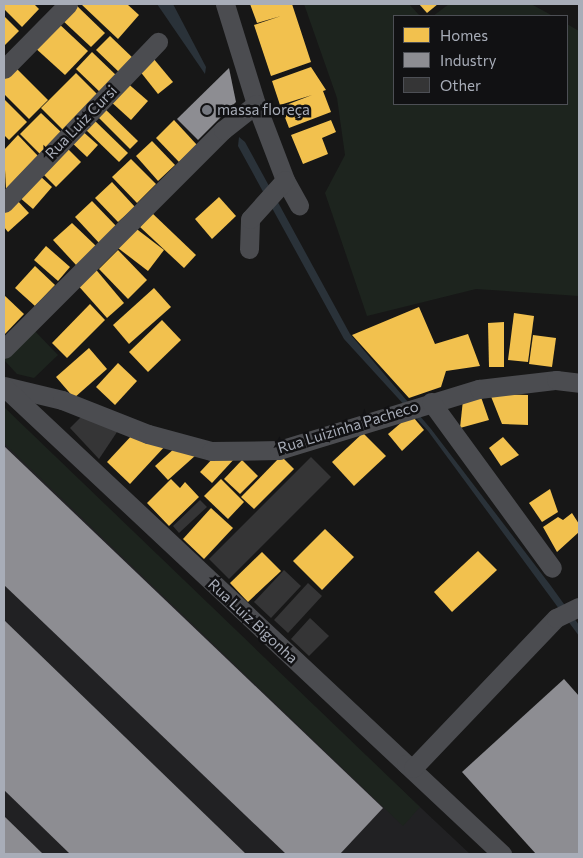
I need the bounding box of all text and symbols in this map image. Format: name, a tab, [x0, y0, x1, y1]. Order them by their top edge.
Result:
legend	[393, 15, 568, 105]
text: Homes	[440, 26, 488, 44]
text: Industry	[440, 51, 497, 69]
text: Other	[440, 76, 481, 94]
street label: Rua Luiz Cursi	[41, 81, 121, 163]
place label: massa floreça	[217, 101, 310, 119]
marker: massa floreça	[201, 104, 213, 116]
street label: Rua Luizinha Pacheco	[275, 397, 421, 457]
street label: Rua Luiz Bigonha	[205, 575, 301, 667]

